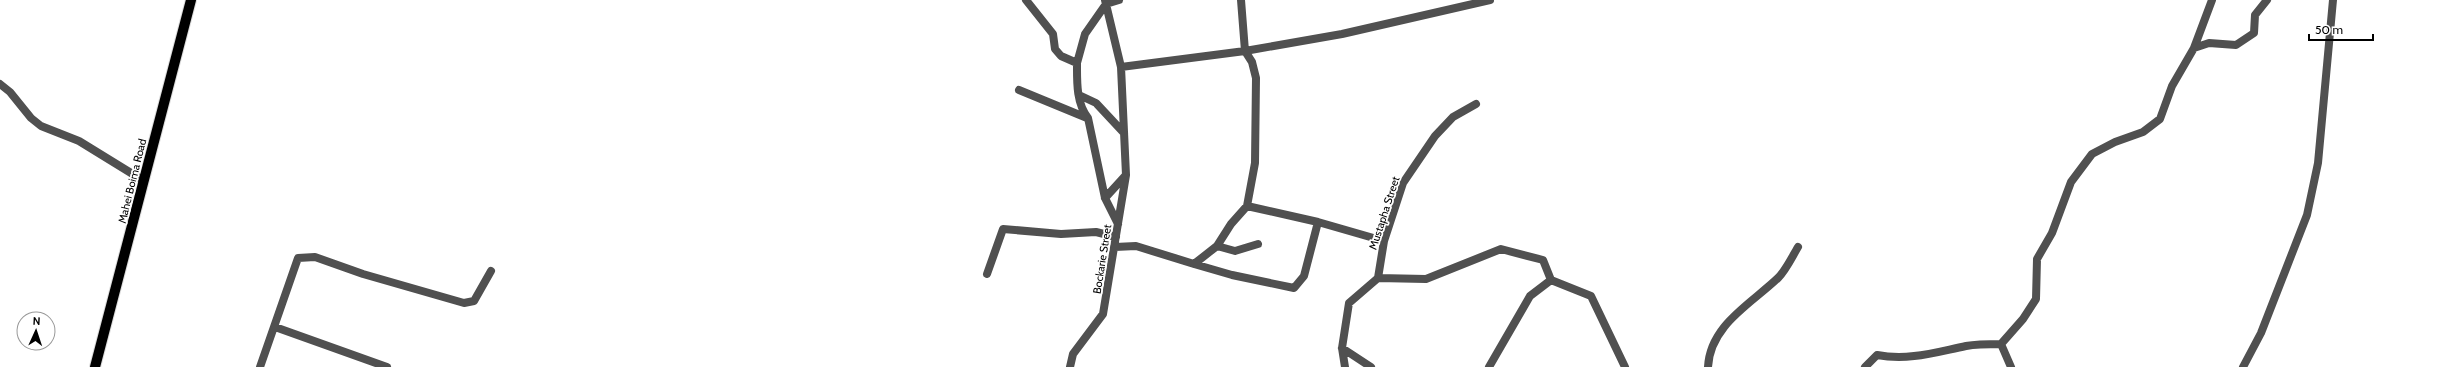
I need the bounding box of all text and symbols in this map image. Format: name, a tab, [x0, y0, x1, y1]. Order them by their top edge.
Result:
scale bar	[2309, 16, 2373, 42]
text: 50 m	[2315, 22, 2343, 37]
street label: Mahei Boima Road	[115, 137, 149, 225]
street label: Mustapha Street	[1366, 174, 1403, 251]
street label: Bockarie Street	[1090, 223, 1114, 295]
north arrow	[16, 311, 56, 351]
text: N	[32, 314, 41, 328]

